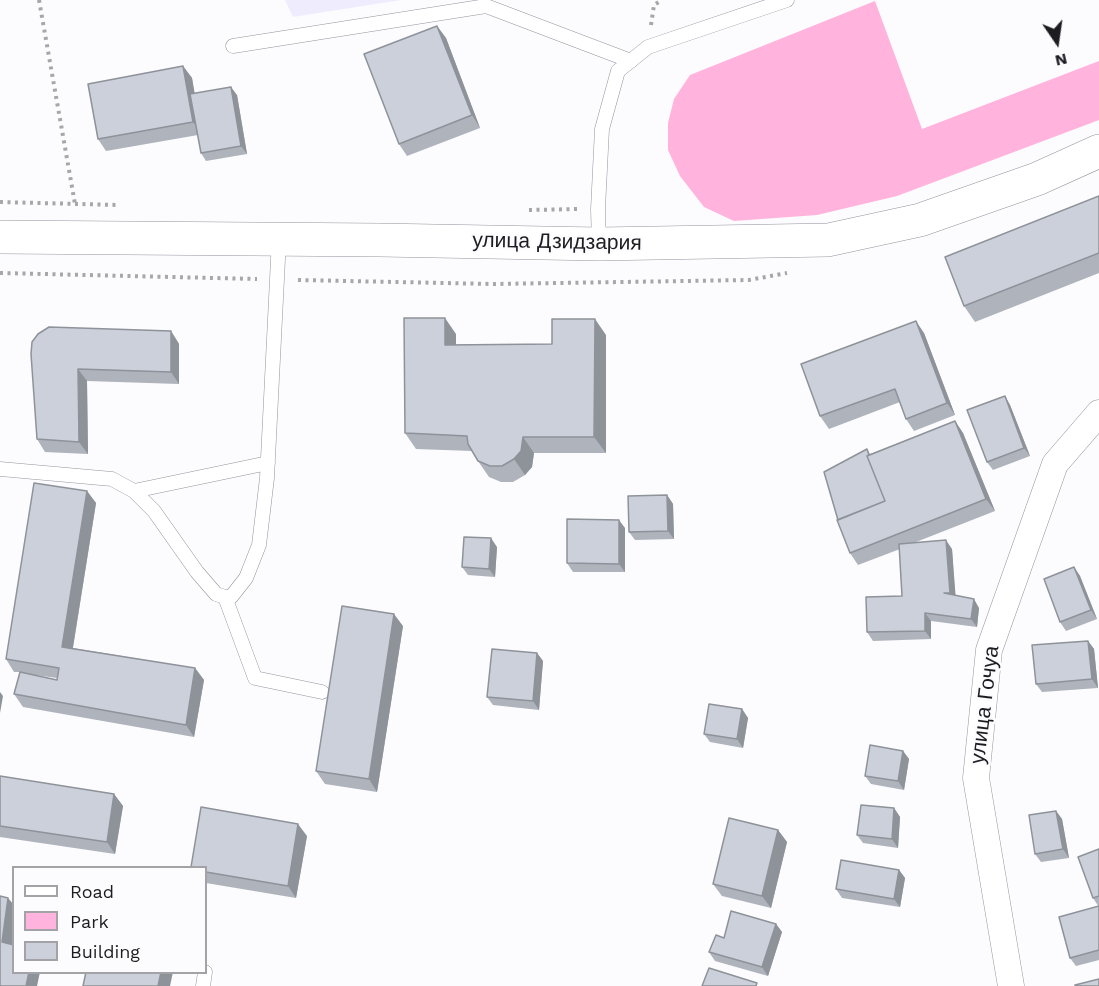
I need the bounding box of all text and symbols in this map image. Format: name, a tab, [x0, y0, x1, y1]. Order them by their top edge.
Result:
north arrow	[1027, 12, 1087, 72]
text: N	[1053, 49, 1069, 71]
street label: улица Дзидзария	[472, 228, 642, 256]
street label: улица Гочуа	[965, 644, 1005, 766]
legend	[12, 866, 207, 974]
text: Road	[70, 881, 114, 902]
text: Park	[70, 911, 109, 932]
text: Building	[70, 941, 140, 962]

